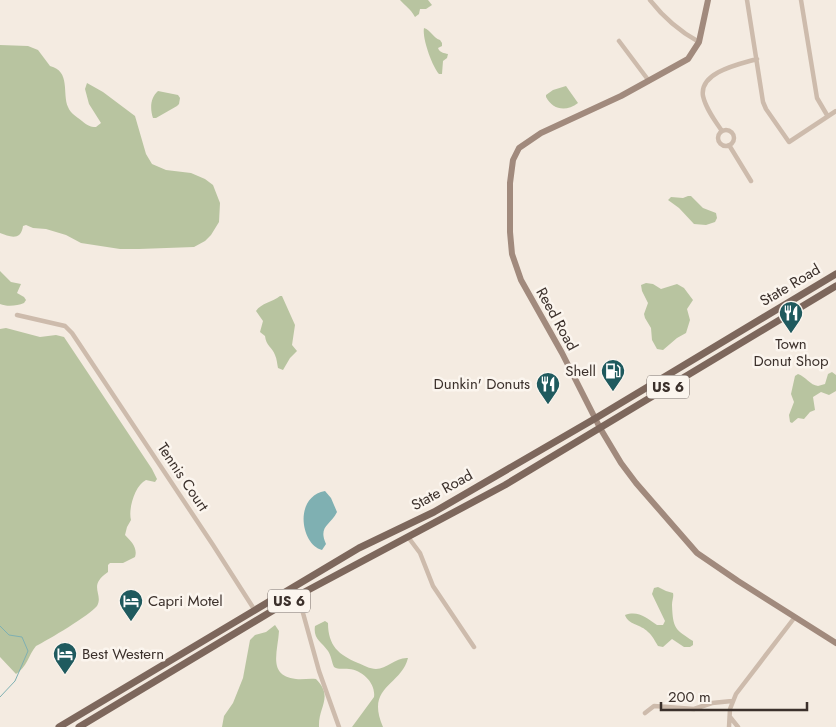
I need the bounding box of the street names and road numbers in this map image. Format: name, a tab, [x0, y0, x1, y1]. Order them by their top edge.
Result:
street label: State Road	[756, 258, 824, 312]
street label: Reed Road	[531, 283, 583, 355]
road number: US 6	[647, 376, 689, 398]
street label: Tennis Court	[152, 438, 214, 516]
street label: State Road	[407, 464, 477, 516]
road number: US 6	[268, 590, 310, 612]

